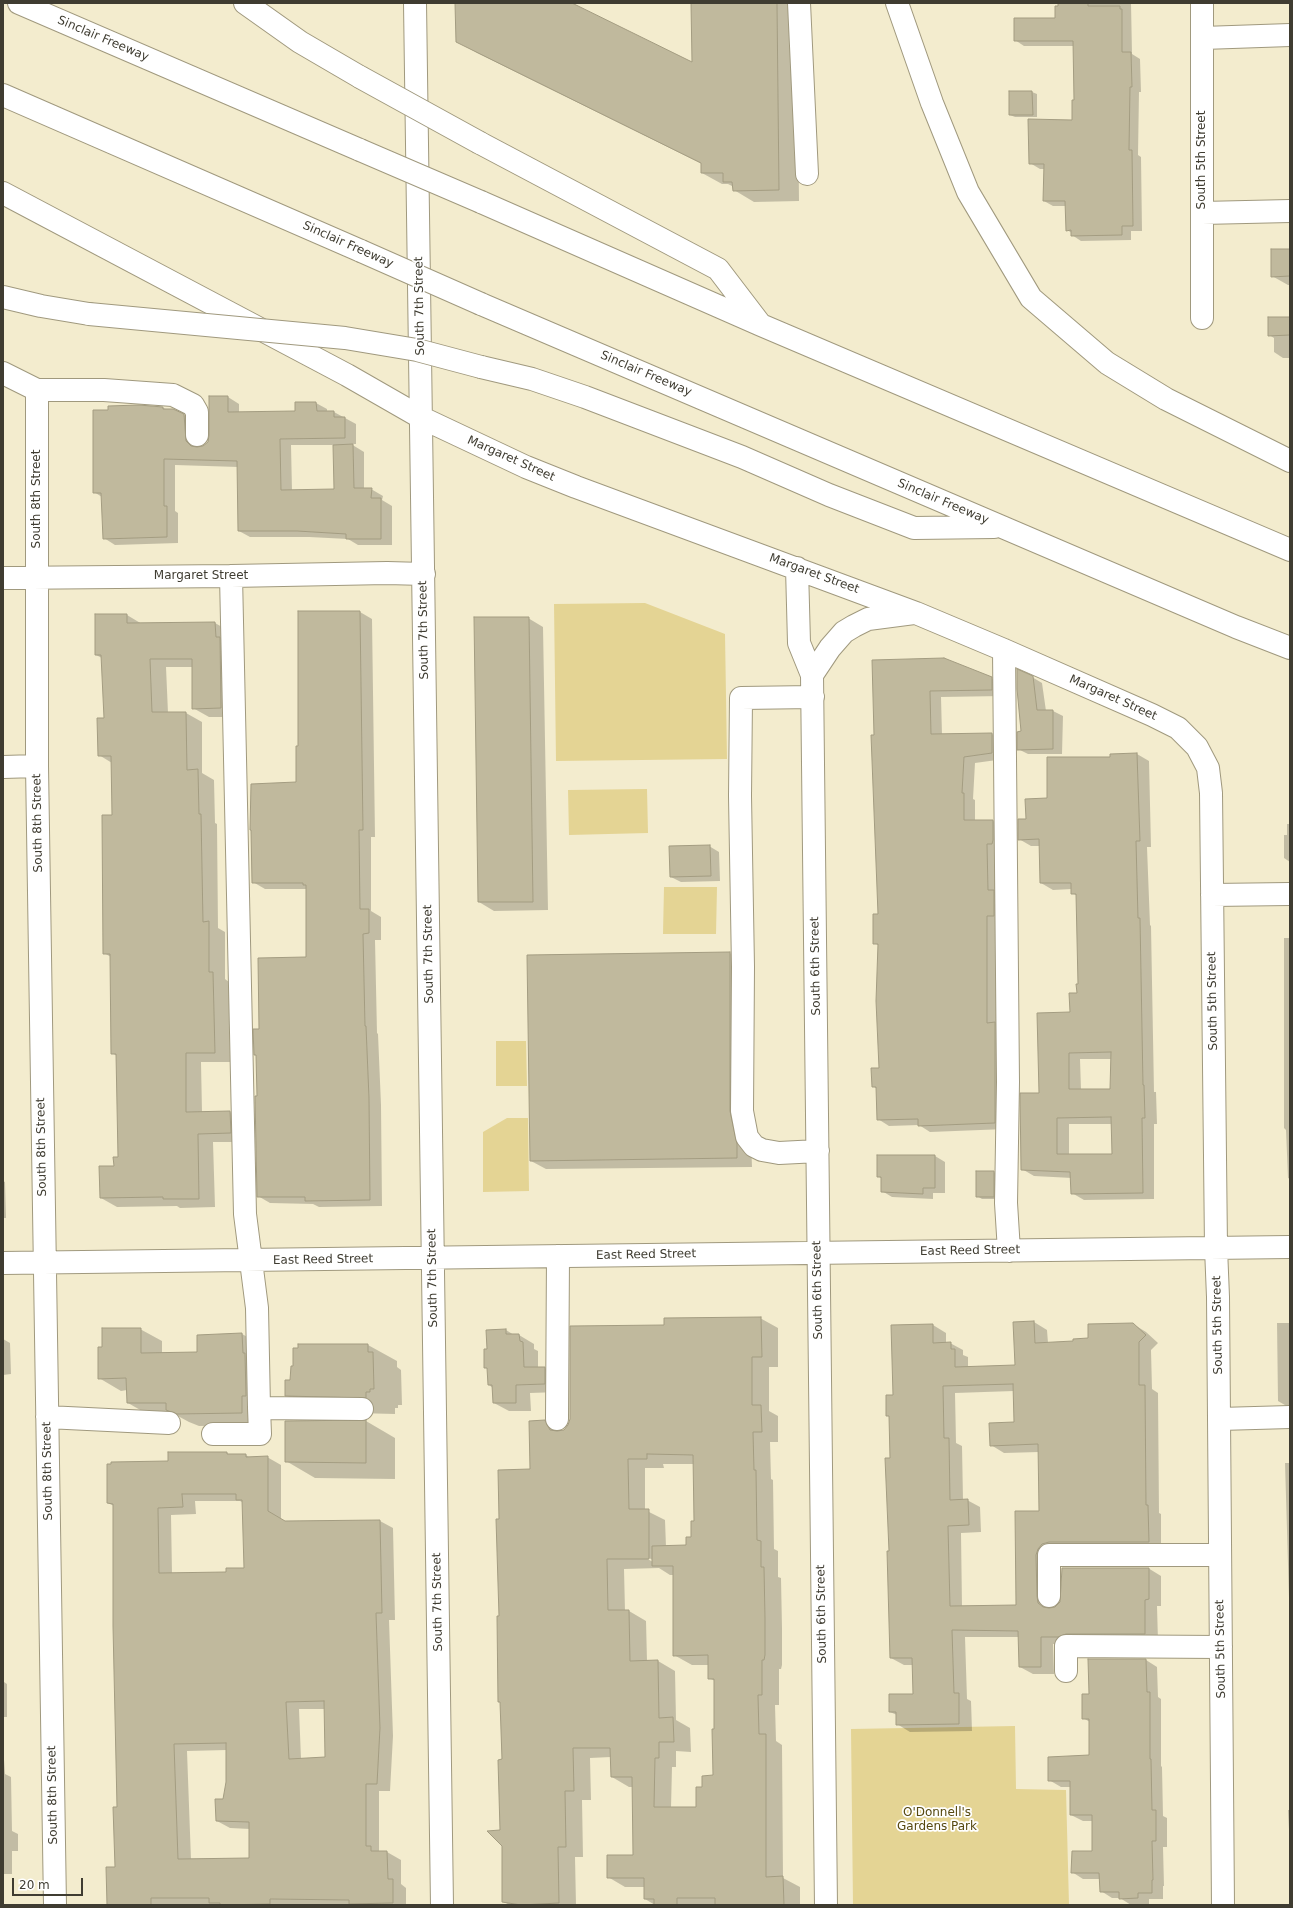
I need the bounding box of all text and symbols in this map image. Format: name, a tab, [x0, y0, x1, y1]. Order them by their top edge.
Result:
street label: Sinclair Freeway	[55, 13, 151, 65]
street label: South 5th Street	[1195, 111, 1209, 209]
street label: Sinclair Freeway	[300, 219, 396, 271]
street label: South 7th Street	[412, 256, 428, 356]
street label: Sinclair Freeway	[598, 348, 694, 400]
street label: Margaret Street	[465, 433, 557, 485]
street label: South 8th Street	[30, 450, 44, 548]
street label: Sinclair Freeway	[895, 476, 991, 528]
street label: Margaret Street	[767, 551, 861, 597]
street label: Margaret Street	[154, 569, 248, 583]
street label: South 7th Street	[416, 580, 432, 680]
street label: Margaret Street	[1067, 672, 1159, 724]
street label: South 8th Street	[30, 773, 46, 873]
street label: South 7th Street	[421, 904, 437, 1004]
street label: South 6th Street	[808, 916, 824, 1016]
street label: South 5th Street	[1205, 951, 1221, 1051]
street label: South 8th Street	[34, 1097, 50, 1197]
street label: South 7th Street	[425, 1228, 441, 1328]
street label: South 6th Street	[810, 1240, 826, 1340]
street label: East Reed Street	[920, 1243, 1020, 1259]
street label: East Reed Street	[596, 1247, 696, 1263]
street label: East Reed Street	[273, 1252, 373, 1268]
street label: South 5th Street	[1210, 1275, 1226, 1375]
street label: South 8th Street	[40, 1421, 56, 1521]
street label: South 7th Street	[430, 1552, 446, 1652]
street label: South 6th Street	[814, 1564, 830, 1664]
street label: South 5th Street	[1213, 1599, 1229, 1699]
street label: South 8th Street	[45, 1745, 61, 1845]
park label: O'Donnell's Gardens Park	[897, 1806, 977, 1834]
scale bar	[14, 1870, 85, 1896]
text: 20 m	[19, 1878, 50, 1892]

